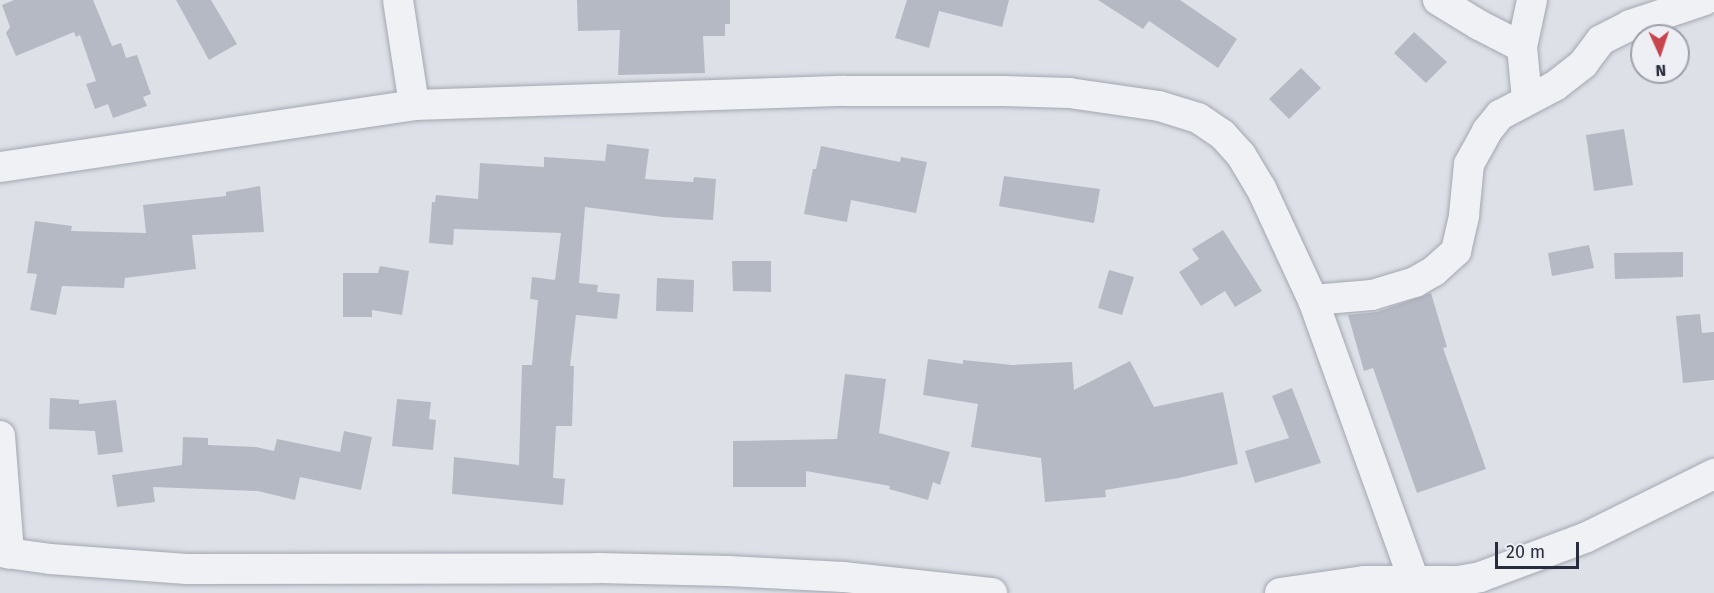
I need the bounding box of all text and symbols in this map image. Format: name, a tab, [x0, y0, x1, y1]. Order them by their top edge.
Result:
north arrow	[1630, 24, 1690, 84]
text: N	[1655, 61, 1667, 80]
scale bar	[1498, 530, 1582, 568]
text: 20 m	[1506, 541, 1545, 563]

